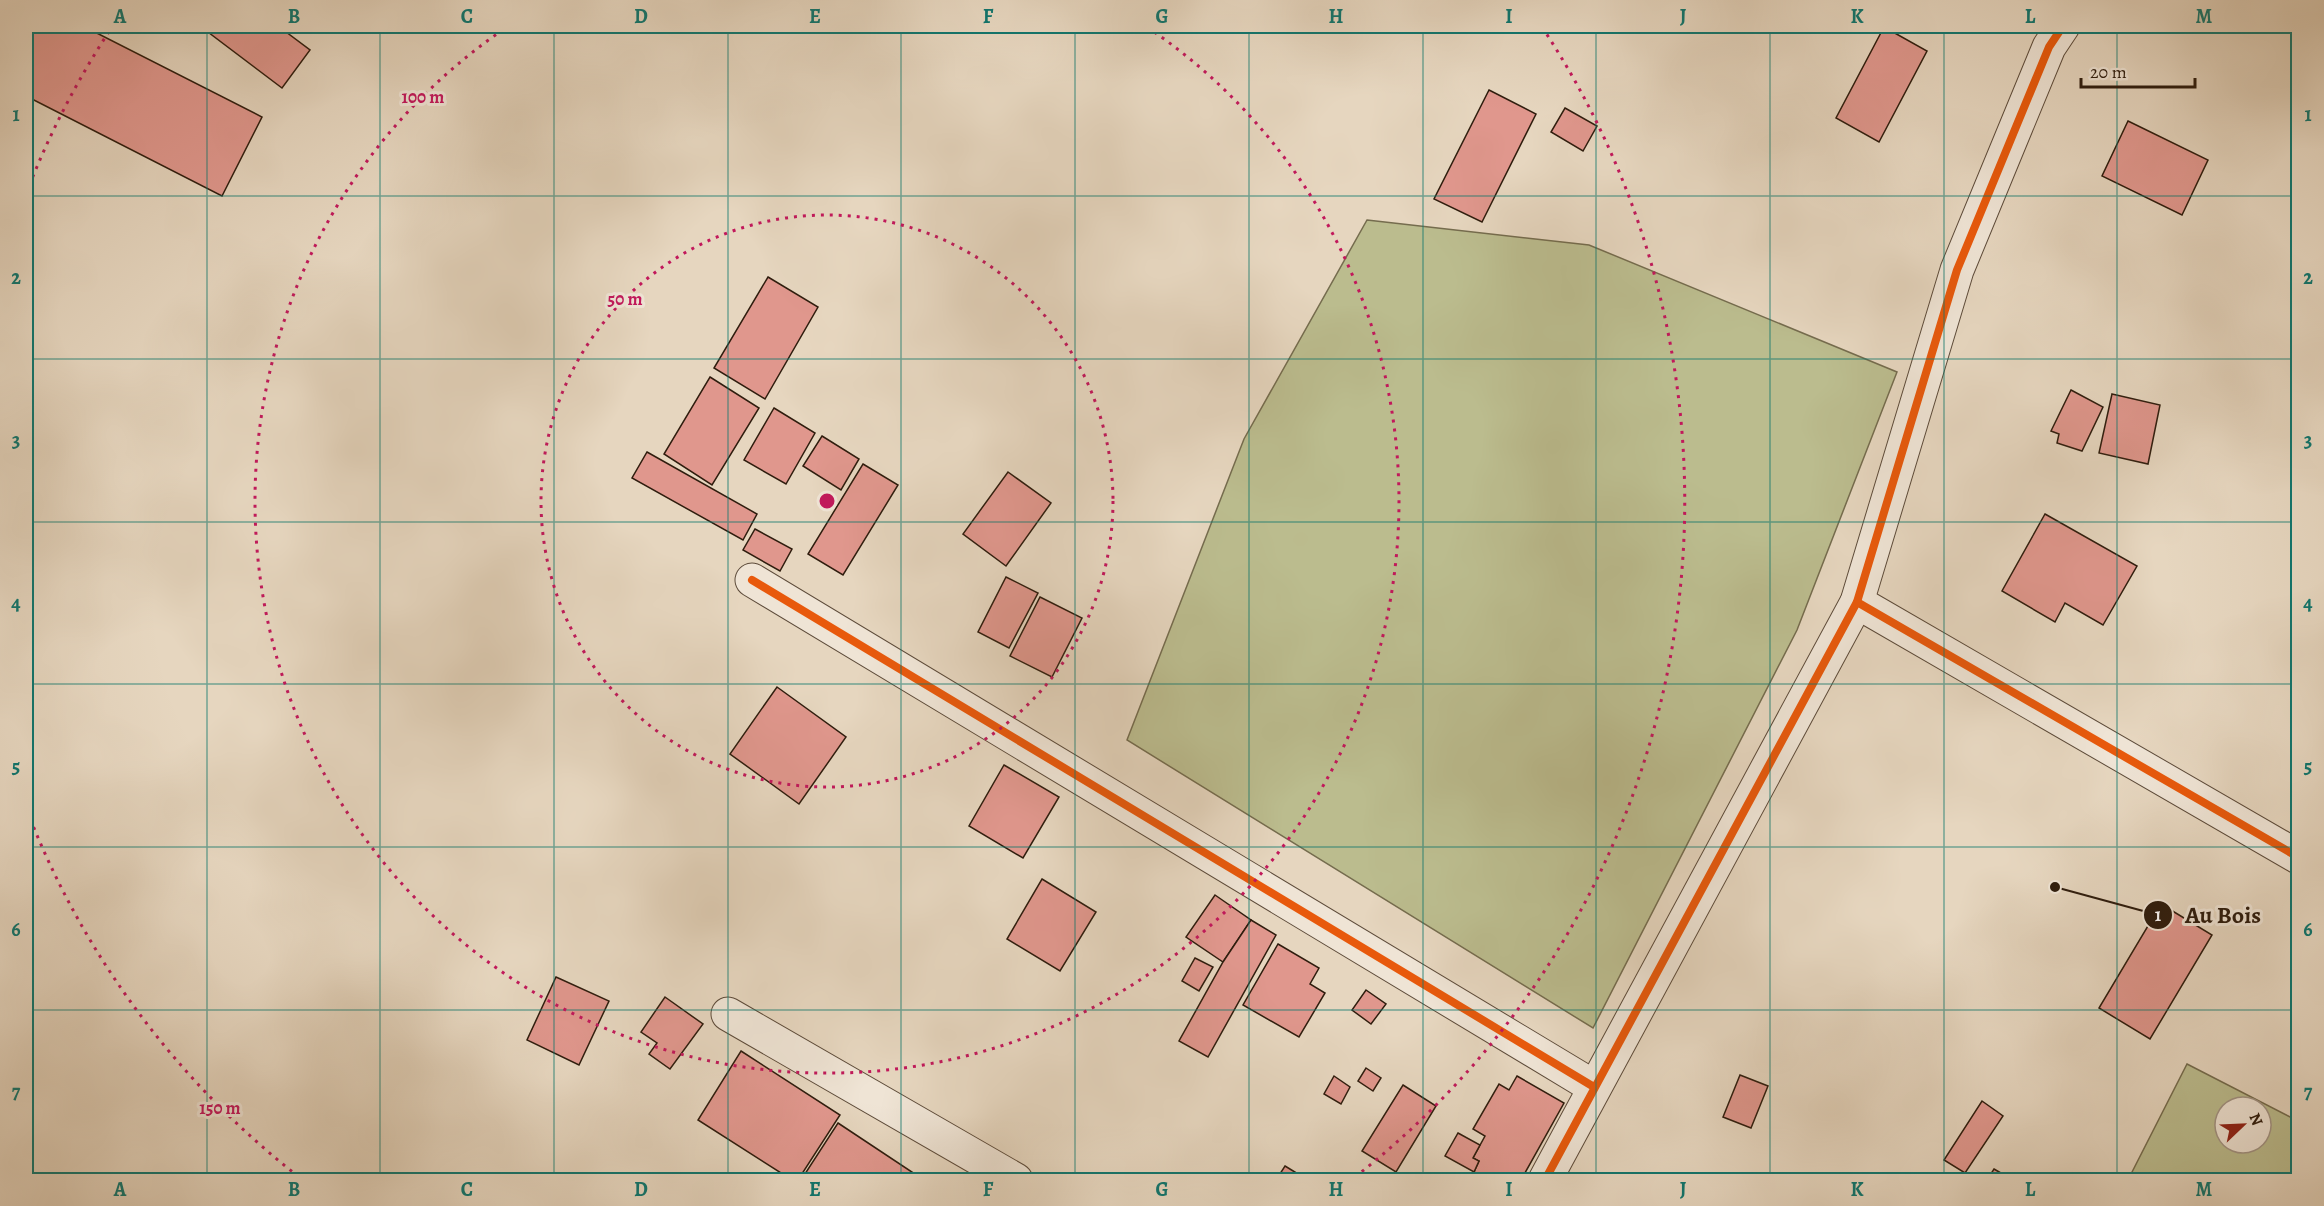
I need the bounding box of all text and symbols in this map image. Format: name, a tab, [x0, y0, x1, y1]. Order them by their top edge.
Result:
text: A	[113, 3, 127, 30]
text: B	[288, 3, 300, 30]
text: C	[461, 3, 473, 30]
text: D	[634, 3, 648, 30]
text: E	[809, 3, 821, 30]
text: F	[983, 3, 994, 30]
text: G	[1155, 3, 1169, 30]
text: H	[1329, 3, 1344, 30]
text: I	[1505, 3, 1513, 30]
text: J	[1680, 3, 1687, 30]
text: K	[1850, 3, 1864, 30]
text: L	[2025, 3, 2036, 30]
text: M	[2196, 3, 2213, 30]
scale bar	[2081, 51, 2195, 89]
text: 20 m	[2090, 60, 2127, 84]
text: 100 m	[402, 85, 444, 109]
text: 1	[12, 101, 20, 128]
text: 1	[2304, 101, 2312, 128]
text: 2	[11, 264, 21, 291]
text: 2	[2303, 264, 2313, 291]
text: 50 m	[608, 287, 642, 311]
text: 3	[12, 427, 20, 454]
text: 3	[2304, 427, 2312, 454]
centre of rings	[817, 491, 837, 511]
text: 4	[11, 590, 21, 617]
text: 4	[2303, 590, 2313, 617]
text: 5	[12, 753, 20, 780]
text: 5	[2304, 753, 2312, 780]
callout: Au Bois	[2143, 894, 2272, 936]
text: Au Bois	[2184, 899, 2261, 931]
text: 1	[2155, 903, 2162, 927]
text: 6	[11, 916, 21, 943]
text: 6	[2303, 916, 2313, 943]
text: 7	[12, 1078, 21, 1105]
text: 7	[2304, 1078, 2313, 1105]
north arrow	[2213, 1095, 2273, 1155]
text: 150 m	[199, 1096, 241, 1120]
text: N	[2243, 1110, 2268, 1130]
text: A	[113, 1176, 127, 1203]
text: B	[288, 1176, 300, 1203]
text: C	[461, 1176, 473, 1203]
text: D	[634, 1176, 648, 1203]
text: E	[809, 1176, 821, 1203]
text: F	[983, 1176, 994, 1203]
text: G	[1155, 1176, 1169, 1203]
text: H	[1329, 1176, 1344, 1203]
text: I	[1505, 1176, 1513, 1203]
text: J	[1680, 1176, 1687, 1203]
text: K	[1850, 1176, 1864, 1203]
text: L	[2025, 1176, 2036, 1203]
text: M	[2196, 1176, 2213, 1203]

